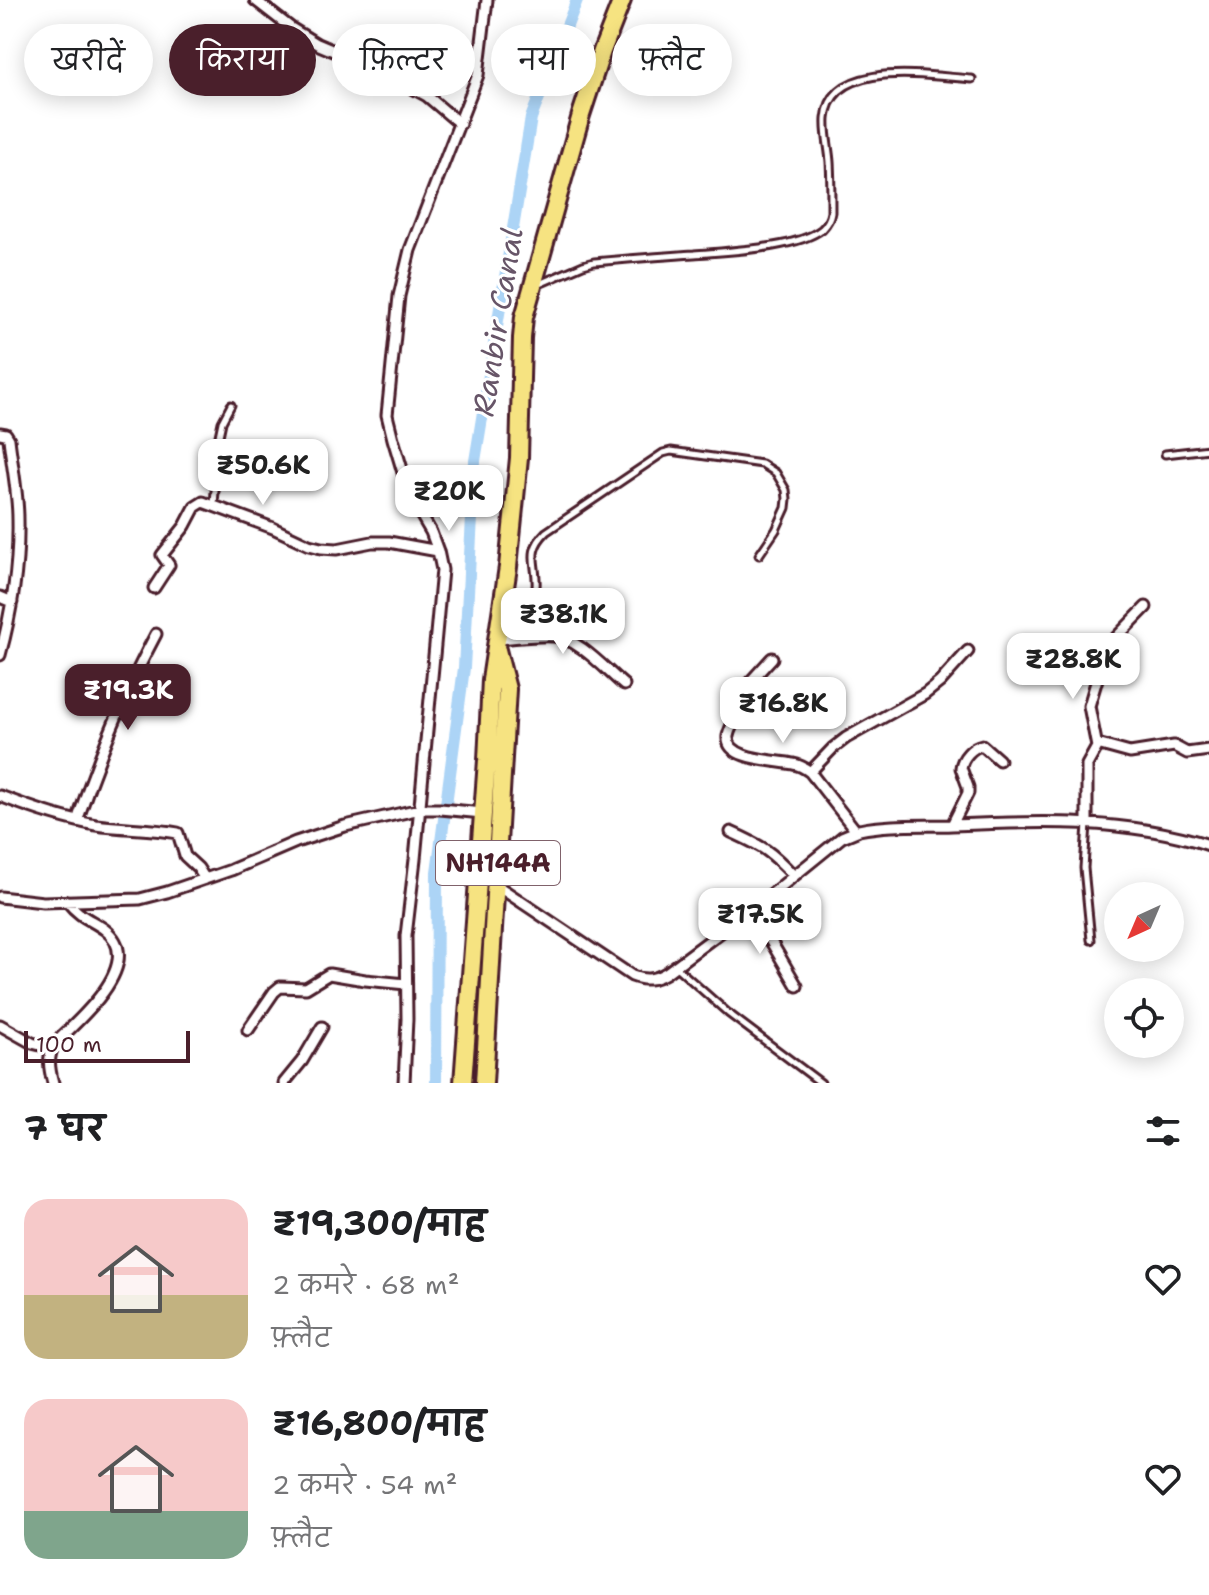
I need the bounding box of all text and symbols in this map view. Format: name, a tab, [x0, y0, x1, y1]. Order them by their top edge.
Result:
chip: खरीदें	[24, 24, 153, 96]
chip: किराया	[169, 24, 316, 96]
chip: फ़िल्टर	[332, 24, 475, 96]
chip: नया	[491, 24, 596, 96]
chip: फ़्लैट	[612, 24, 732, 96]
water label: Ranbir Canal	[462, 225, 533, 419]
pin: ₹50.6K	[198, 439, 328, 507]
text: ₹50.6K	[216, 447, 310, 482]
pin: ₹20K	[402, 465, 496, 533]
text: ₹20K	[413, 473, 485, 508]
pin: ₹38.1K	[498, 588, 628, 656]
text: ₹38.1K	[519, 596, 607, 631]
pin: ₹28.8K	[1008, 633, 1138, 701]
text: ₹28.8K	[1025, 641, 1121, 676]
pin: ₹19.3K	[63, 664, 193, 732]
text: ₹19.3K	[83, 672, 173, 707]
pin: ₹16.8K	[718, 677, 848, 745]
text: ₹16.8K	[738, 685, 828, 720]
road number: NH144A	[436, 841, 560, 885]
north arrow	[1104, 882, 1184, 962]
map controls	[1104, 882, 1184, 1058]
pin: ₹17.5K	[695, 888, 825, 956]
text: ₹17.5K	[716, 896, 804, 931]
button: locate	[1104, 978, 1184, 1058]
scale bar	[24, 1027, 190, 1063]
text: 100 m	[36, 1030, 102, 1059]
text: 7 घर	[24, 1105, 105, 1151]
icon: filters	[1141, 1109, 1185, 1153]
text: ₹19,300/माह	[272, 1200, 486, 1246]
icon: home	[88, 1231, 184, 1327]
icon: heart	[1141, 1257, 1185, 1301]
text: 2 कमरे · 68 m²	[272, 1267, 459, 1302]
text: फ़्लैट	[272, 1320, 331, 1355]
text: ₹16,800/माह	[272, 1400, 486, 1446]
icon: home	[88, 1431, 184, 1527]
icon: heart	[1141, 1457, 1185, 1501]
text: 2 कमरे · 54 m²	[272, 1467, 458, 1502]
text: फ़्लैट	[272, 1520, 331, 1555]

